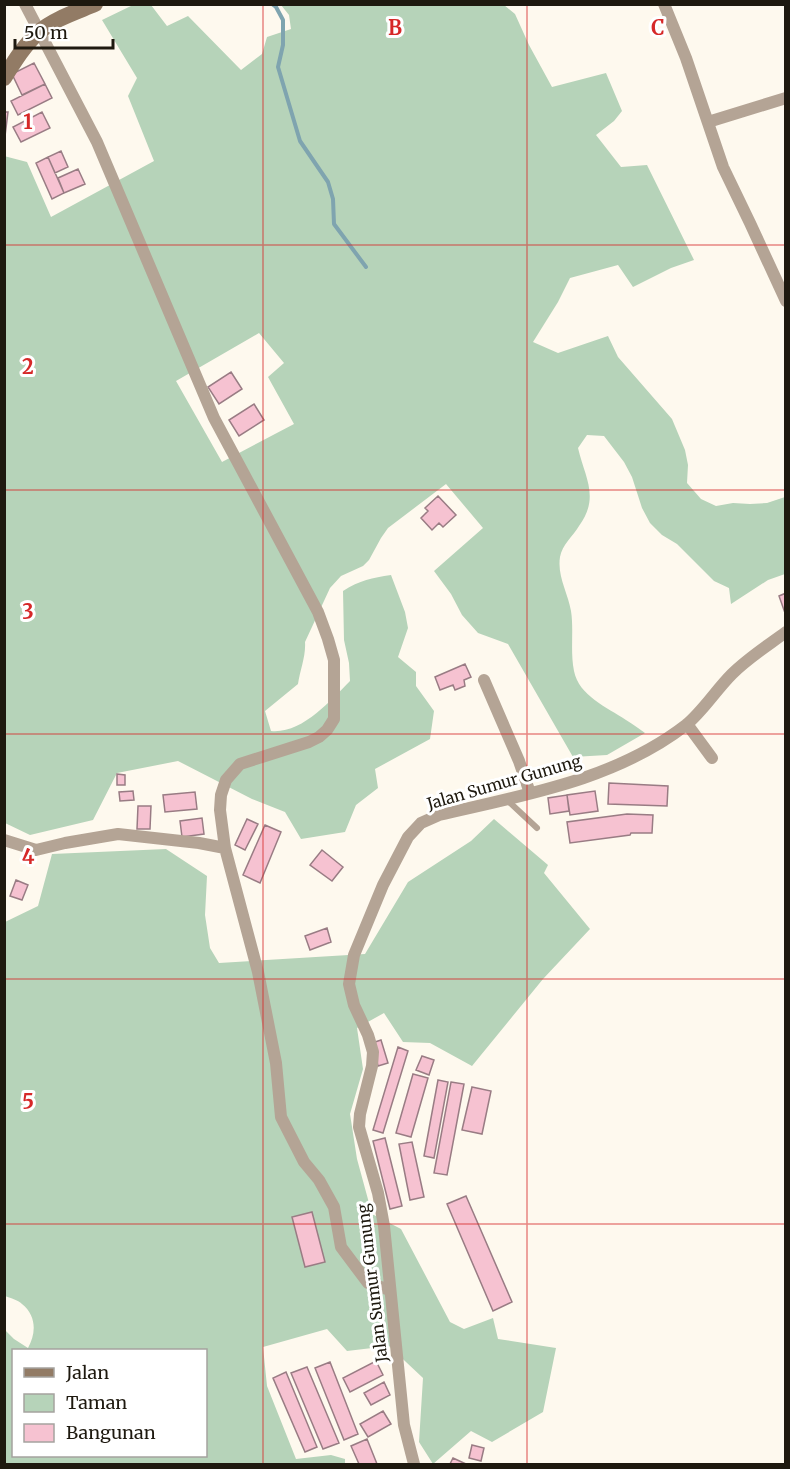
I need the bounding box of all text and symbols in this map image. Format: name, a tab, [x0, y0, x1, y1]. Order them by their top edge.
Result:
scale bar	[15, 12, 112, 50]
text: B	[388, 15, 402, 40]
text: C	[651, 15, 665, 40]
text: 50 m	[24, 21, 68, 44]
text: 1	[23, 109, 33, 134]
text: 2	[22, 354, 34, 379]
text: 3	[22, 599, 34, 624]
street label: Jalan Sumur Gunung	[424, 750, 584, 814]
text: 4	[22, 844, 35, 869]
text: 5	[22, 1089, 34, 1114]
street label: Jalan Sumur Gunung	[352, 1202, 392, 1364]
legend	[12, 1349, 207, 1457]
text: Jalan	[65, 1361, 109, 1384]
text: Taman	[66, 1391, 127, 1414]
text: Bangunan	[66, 1421, 156, 1444]

